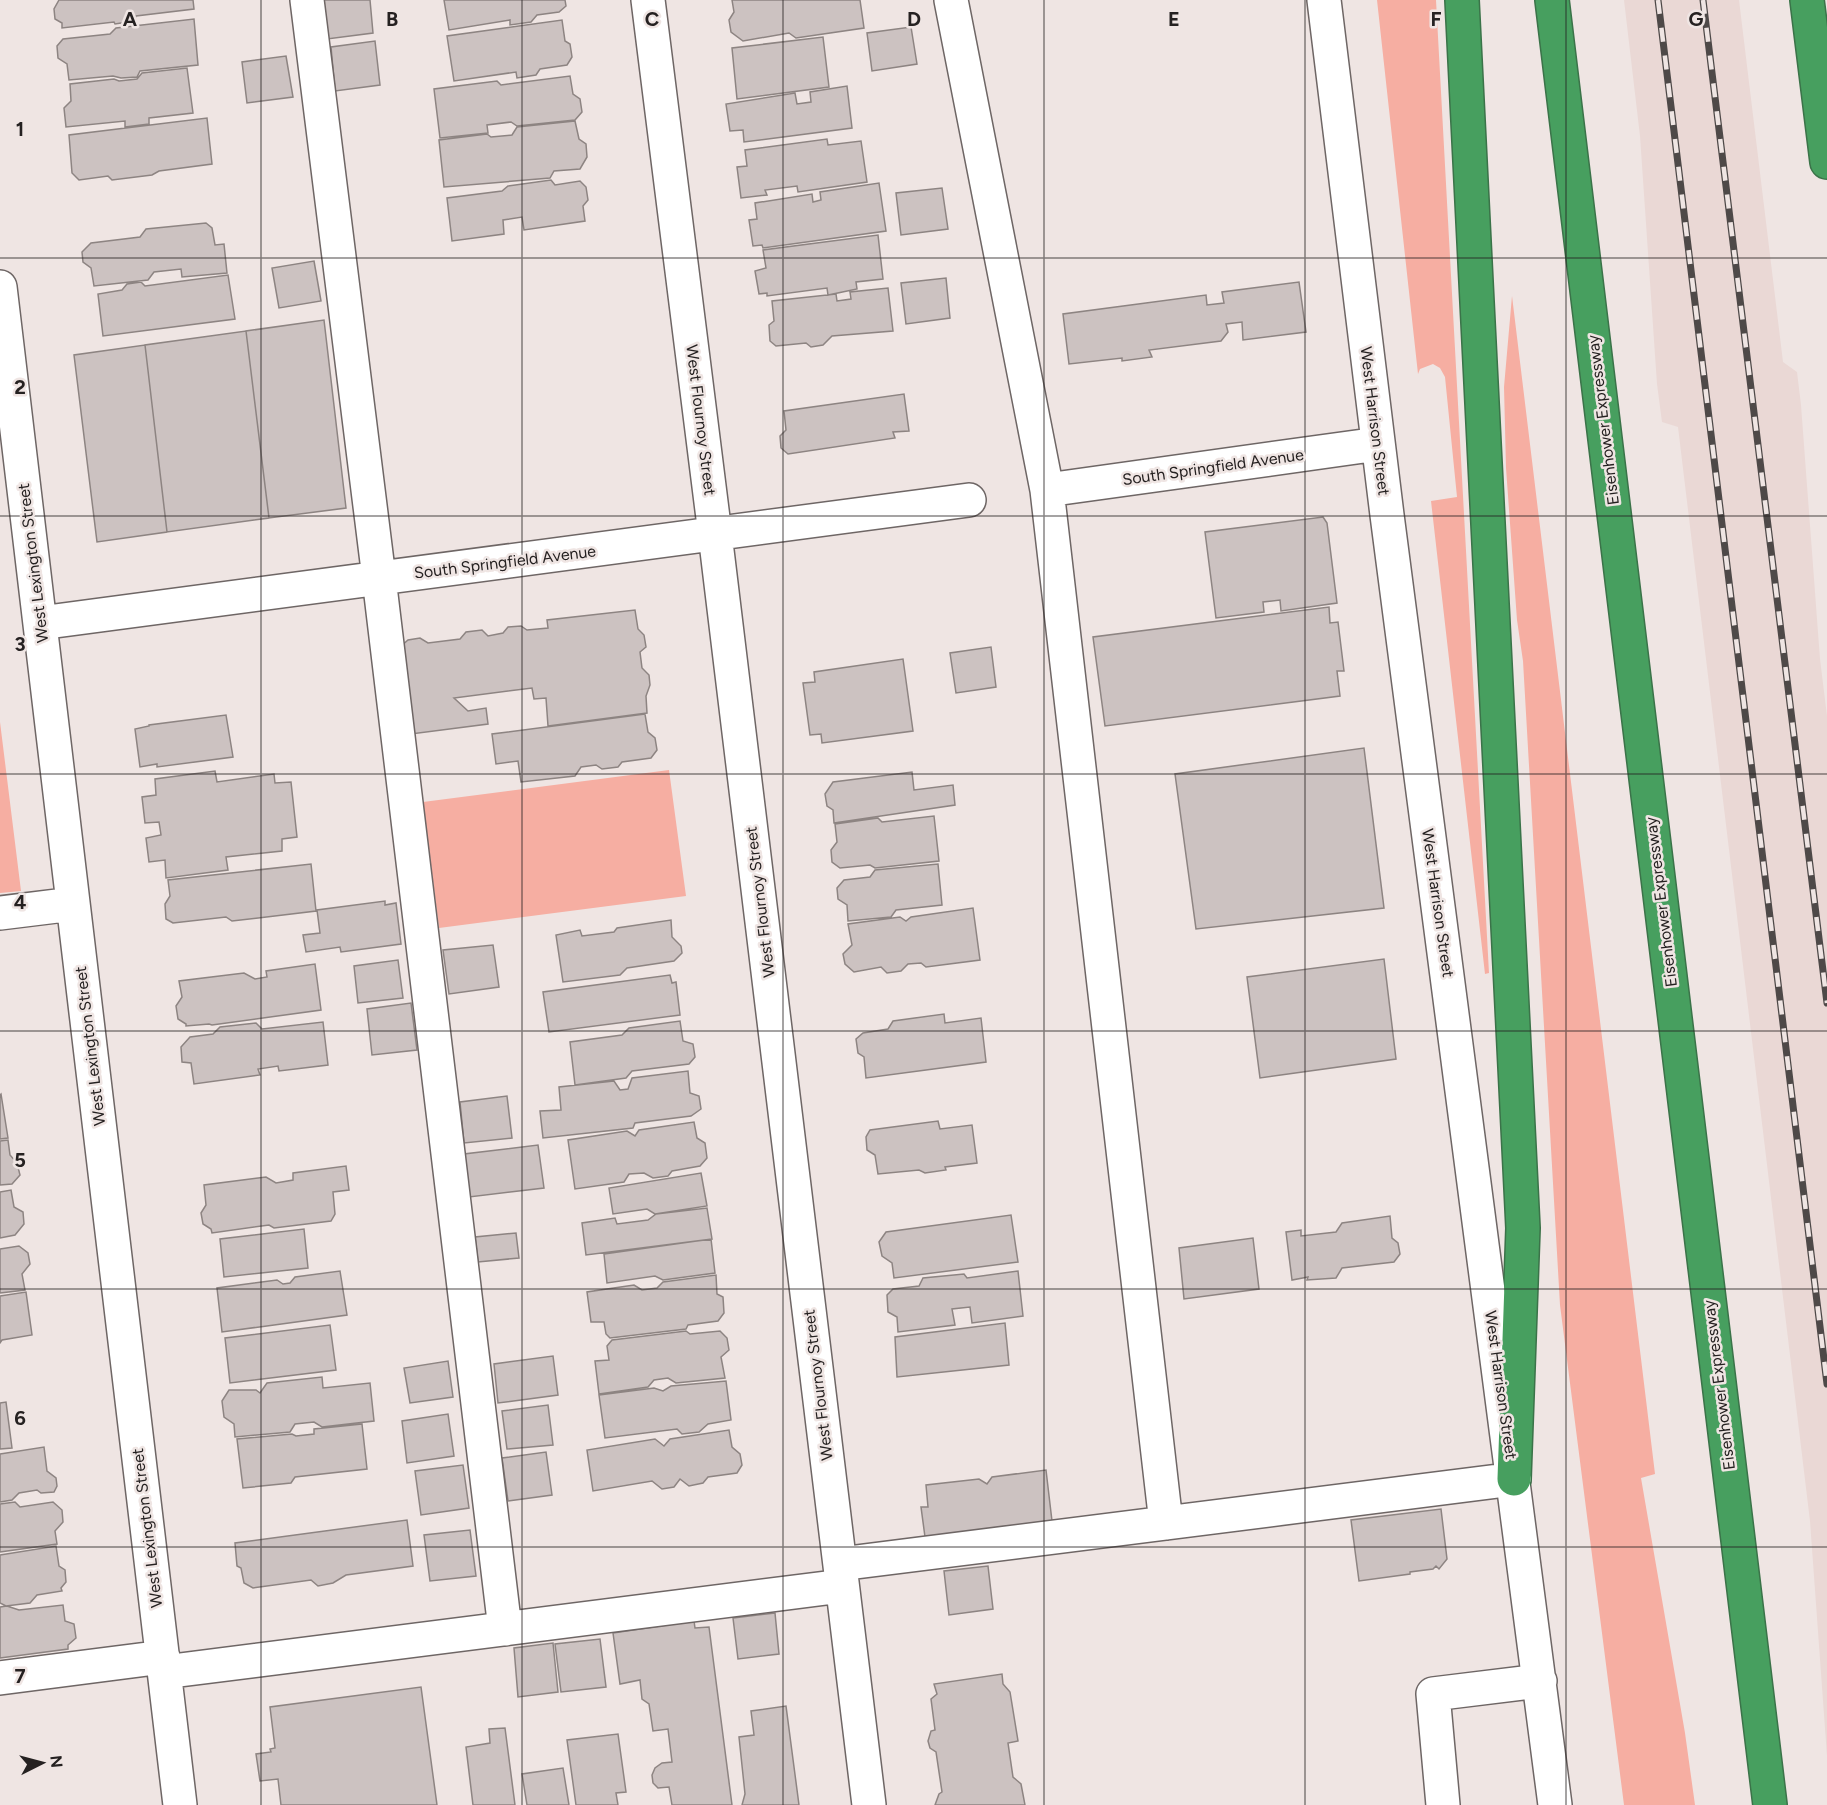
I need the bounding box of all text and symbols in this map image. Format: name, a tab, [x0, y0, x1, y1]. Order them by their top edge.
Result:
text: A	[123, 7, 138, 31]
text: B	[386, 7, 398, 31]
text: C	[645, 7, 659, 31]
text: D	[907, 7, 921, 31]
text: E	[1168, 7, 1180, 31]
text: F	[1430, 7, 1442, 31]
text: G	[1689, 7, 1704, 31]
text: 1	[16, 117, 24, 141]
street label: Eisenhower Expressway	[1583, 333, 1623, 506]
street label: West Flournoy Street	[682, 343, 720, 497]
street label: West Harrison Street	[1356, 345, 1394, 497]
text: 2	[14, 375, 26, 399]
street label: South Springfield Avenue	[1121, 445, 1305, 489]
street label: West Lexington Street	[14, 482, 52, 644]
street label: South Springfield Avenue	[413, 541, 597, 583]
text: 3	[14, 632, 26, 656]
street label: Eisenhower Expressway	[1641, 815, 1681, 988]
street label: West Flournoy Street	[741, 825, 779, 979]
street label: West Harrison Street	[1418, 827, 1458, 979]
text: 4	[14, 890, 27, 914]
street label: West Lexington Street	[71, 965, 109, 1127]
text: 5	[14, 1148, 26, 1172]
street label: Eisenhower Expressway	[1699, 1298, 1739, 1471]
street label: West Flournoy Street	[799, 1308, 837, 1462]
street label: West Harrison Street	[1481, 1309, 1521, 1461]
text: 6	[14, 1406, 26, 1430]
street label: West Lexington Street	[128, 1447, 166, 1609]
text: 7	[14, 1664, 26, 1688]
north arrow	[12, 1733, 72, 1793]
text: N	[46, 1754, 67, 1769]

